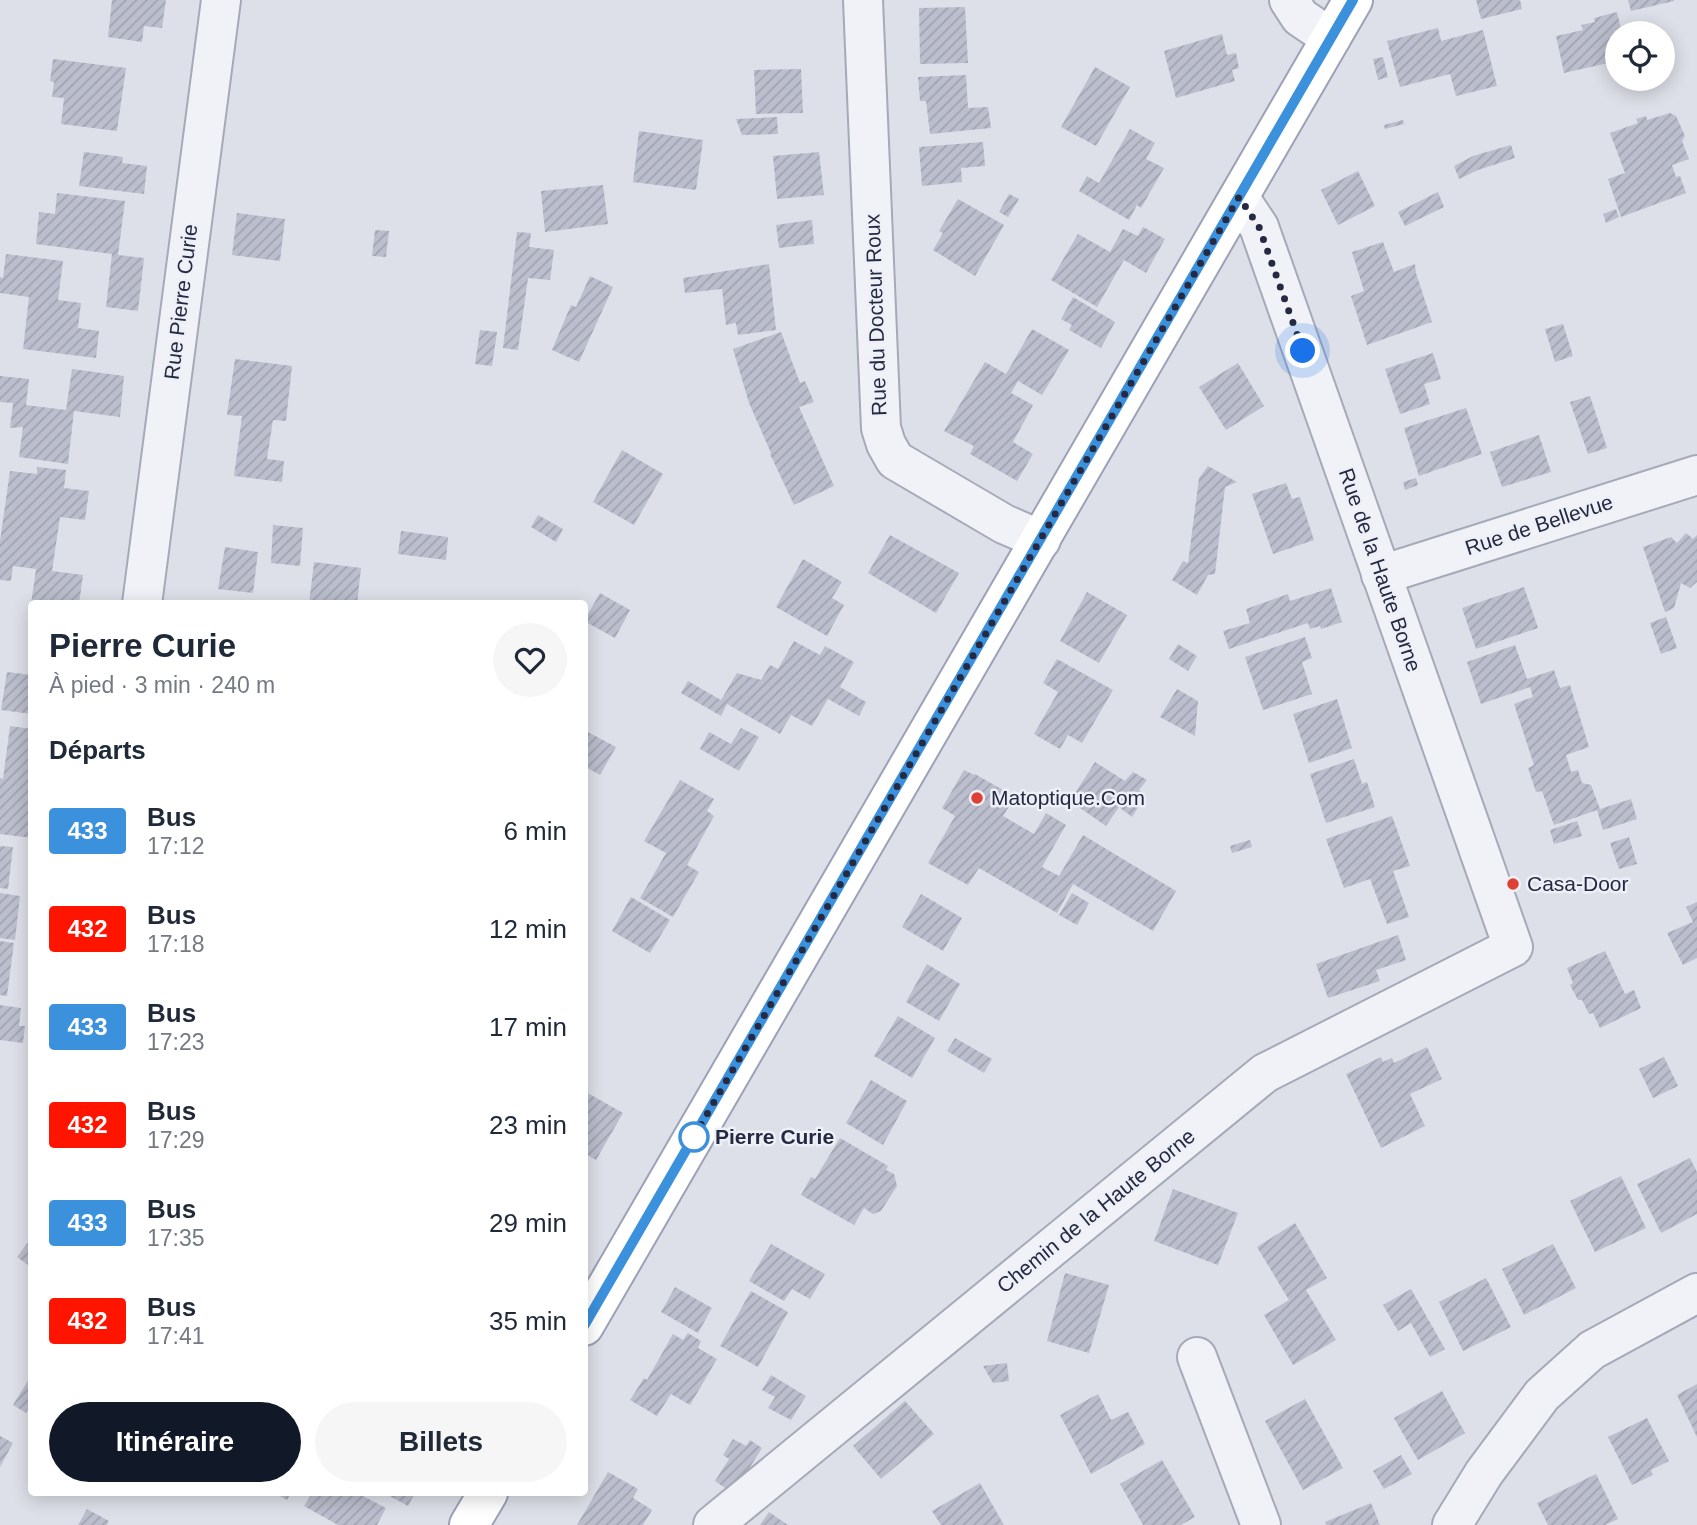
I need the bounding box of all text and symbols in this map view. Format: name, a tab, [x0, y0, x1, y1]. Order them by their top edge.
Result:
map controls	[1605, 21, 1675, 91]
button: locate	[1605, 21, 1675, 91]
street label: Rue du Docteur Roux	[860, 213, 891, 416]
street label: Rue Pierre Curie	[160, 223, 201, 381]
your location	[1285, 333, 1320, 368]
street label: Rue de la Haute Borne	[1335, 465, 1426, 675]
street label: Rue de Bellevue	[1462, 490, 1616, 559]
button: heart	[493, 623, 567, 697]
text: Pierre Curie	[49, 627, 236, 664]
text: À pied · 3 min · 240 m	[49, 672, 275, 698]
text: Départs	[49, 735, 146, 765]
place label: Matoptique.Com	[991, 786, 1145, 809]
marker: Matoptique.Com	[969, 790, 985, 806]
text: Bus	[147, 802, 196, 832]
text: 6 min	[503, 816, 567, 846]
text: 433	[67, 817, 108, 844]
text: 17:12	[147, 833, 205, 859]
place label: Casa-Door	[1527, 872, 1629, 895]
marker: Casa-Door	[1505, 876, 1521, 892]
text: Bus	[147, 900, 196, 930]
text: 12 min	[489, 914, 567, 944]
text: 432	[67, 915, 108, 942]
text: 17:18	[147, 931, 205, 957]
text: Bus	[147, 998, 196, 1028]
text: 17 min	[489, 1012, 567, 1042]
text: 433	[67, 1013, 108, 1040]
text: 17:23	[147, 1029, 205, 1055]
text: Bus	[147, 1096, 196, 1126]
text: 23 min	[489, 1110, 567, 1140]
text: 432	[67, 1111, 108, 1138]
marker: Pierre Curie	[679, 1122, 709, 1152]
street label: Chemin de la Haute Borne	[992, 1124, 1199, 1297]
place label: Pierre Curie	[715, 1125, 834, 1148]
text: 17:29	[147, 1127, 205, 1153]
text: Bus	[147, 1194, 196, 1224]
text: 29 min	[489, 1208, 567, 1238]
text: 433	[67, 1209, 108, 1236]
text: 17:35	[147, 1225, 205, 1251]
text: Bus	[147, 1292, 196, 1322]
text: 35 min	[489, 1306, 567, 1336]
text: 432	[67, 1307, 108, 1334]
text: 17:41	[147, 1323, 205, 1349]
button: Itinéraire	[49, 1402, 301, 1482]
button: Billets	[315, 1402, 567, 1482]

